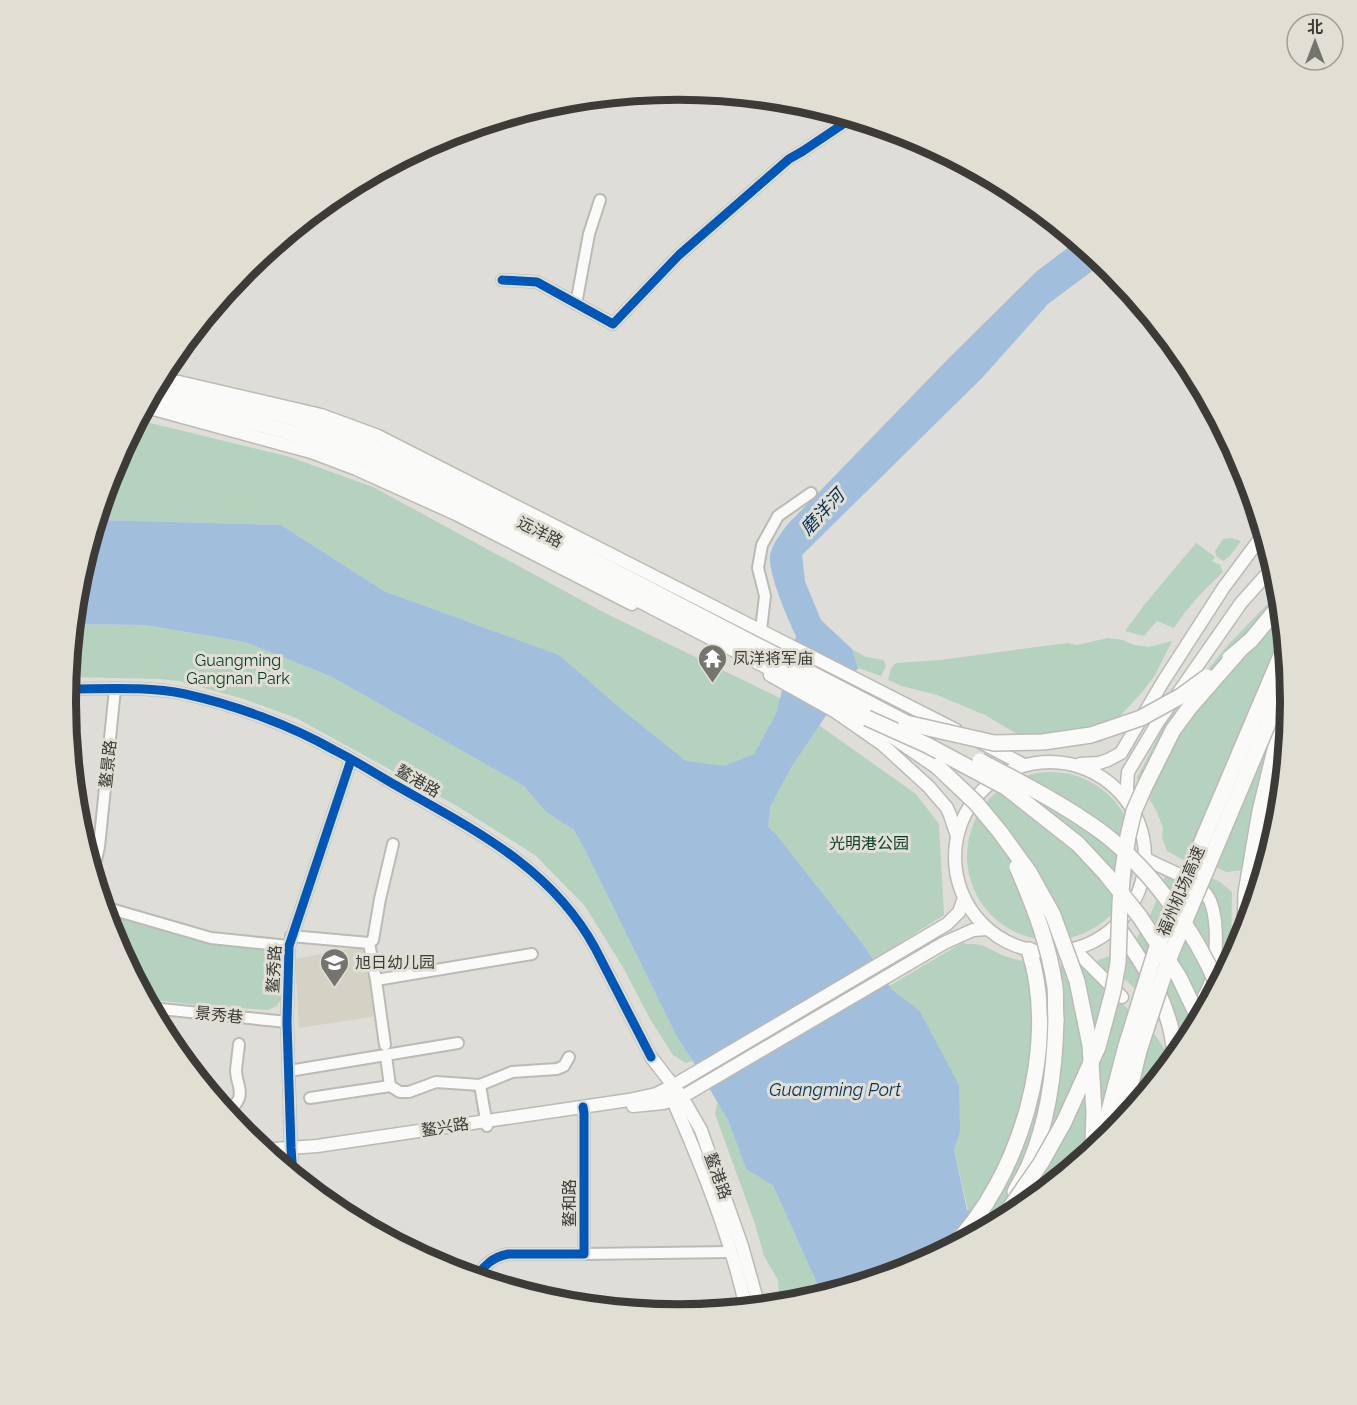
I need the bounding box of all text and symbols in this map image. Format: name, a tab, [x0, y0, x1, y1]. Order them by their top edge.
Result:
north arrow	[1285, 12, 1345, 72]
text: 北	[1307, 18, 1323, 37]
water label: 磨洋河	[796, 483, 850, 539]
street label: 远洋路	[514, 513, 566, 551]
temple icon: 凤洋将军庙	[696, 642, 728, 684]
place label: 凤洋将军庙	[733, 649, 813, 668]
park label: Guangming Gangnan Park	[186, 651, 290, 688]
street label: 鳌景路	[96, 739, 120, 789]
street label: 鳌港路	[392, 761, 444, 801]
park label: 光明港公园	[829, 834, 909, 853]
street label: 福州机场高速	[1153, 843, 1209, 939]
street label: 鳌秀路	[263, 945, 285, 993]
school or university icon: 旭日幼儿园	[318, 946, 350, 988]
place label: 旭日幼儿园	[355, 953, 435, 972]
street label: 景秀巷	[194, 1003, 244, 1027]
water label: Guangming Port	[769, 1079, 901, 1100]
street label: 鳌兴路	[420, 1114, 470, 1140]
street label: 鳌港路	[701, 1150, 735, 1202]
street label: 鳌和路	[560, 1179, 579, 1227]

